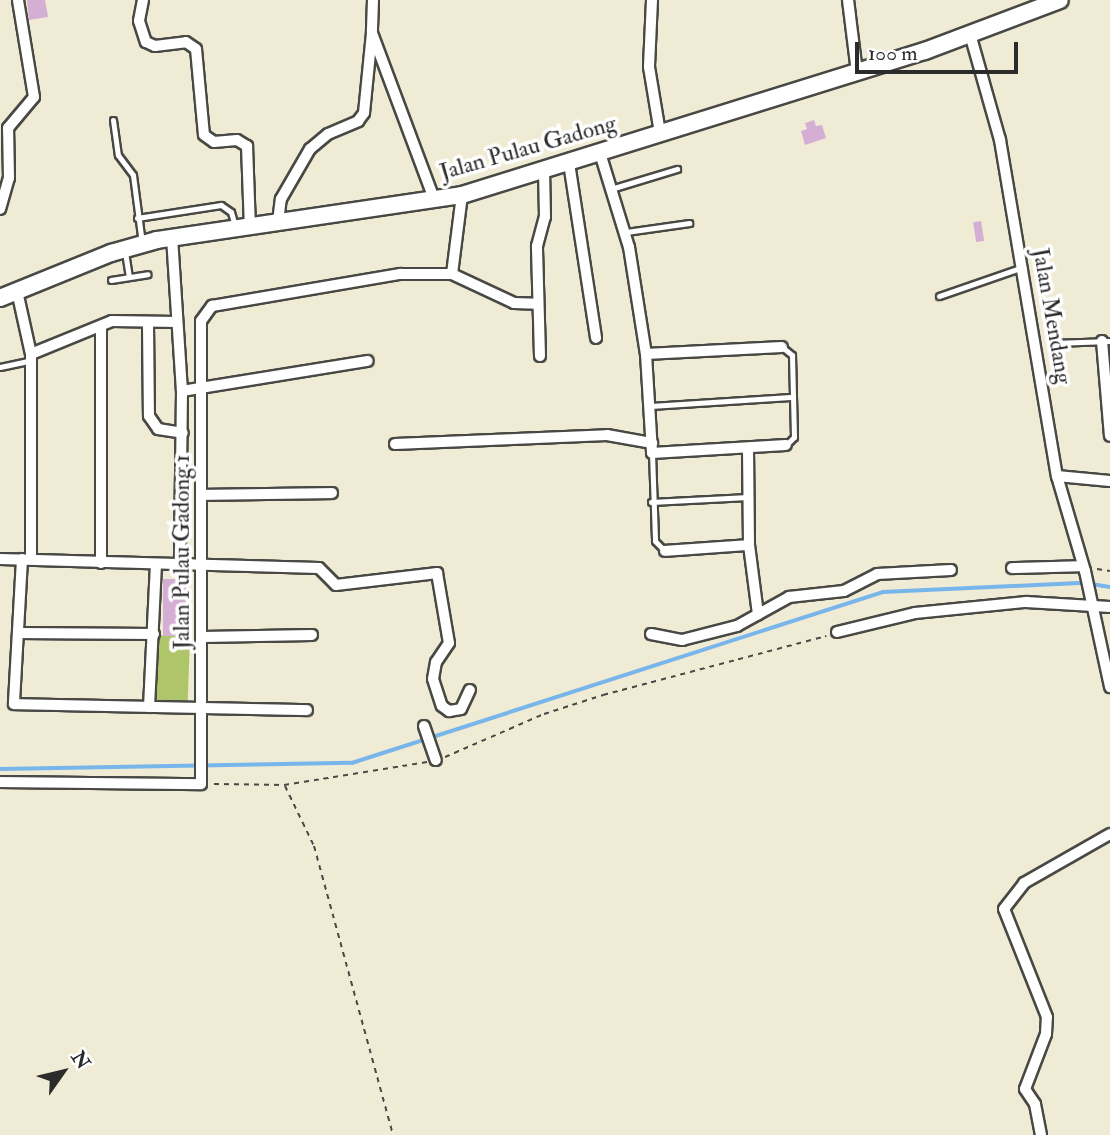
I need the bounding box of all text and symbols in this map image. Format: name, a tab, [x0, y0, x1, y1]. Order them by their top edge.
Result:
scale bar	[858, 28, 1021, 72]
text: 100 m	[868, 40, 918, 67]
street label: Jalan Pulau Gadong	[437, 110, 619, 186]
street label: Jalan Mendang	[1026, 246, 1078, 386]
street label: Jalan Pulau Gadong 1	[168, 454, 196, 650]
north arrow	[28, 1037, 98, 1107]
text: N	[66, 1046, 95, 1074]

